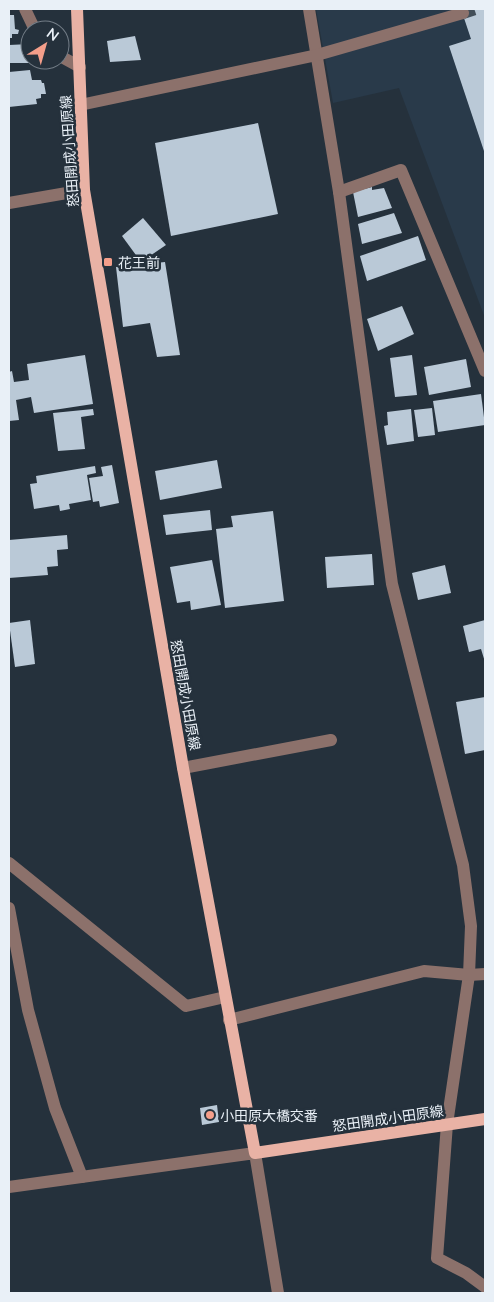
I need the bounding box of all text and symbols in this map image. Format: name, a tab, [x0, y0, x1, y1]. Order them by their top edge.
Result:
north arrow	[20, 20, 70, 70]
text: N	[44, 24, 63, 44]
street label: 怒田開成小田原線	[57, 95, 81, 207]
place label: 花王前	[118, 254, 160, 271]
marker: 花王前	[102, 256, 114, 268]
street label: 怒田開成小田原線	[168, 638, 204, 752]
street label: 怒田開成小田原線	[331, 1102, 445, 1134]
place label: 小田原大橋交番	[220, 1107, 318, 1124]
marker: 小田原大橋交番	[204, 1109, 216, 1121]

